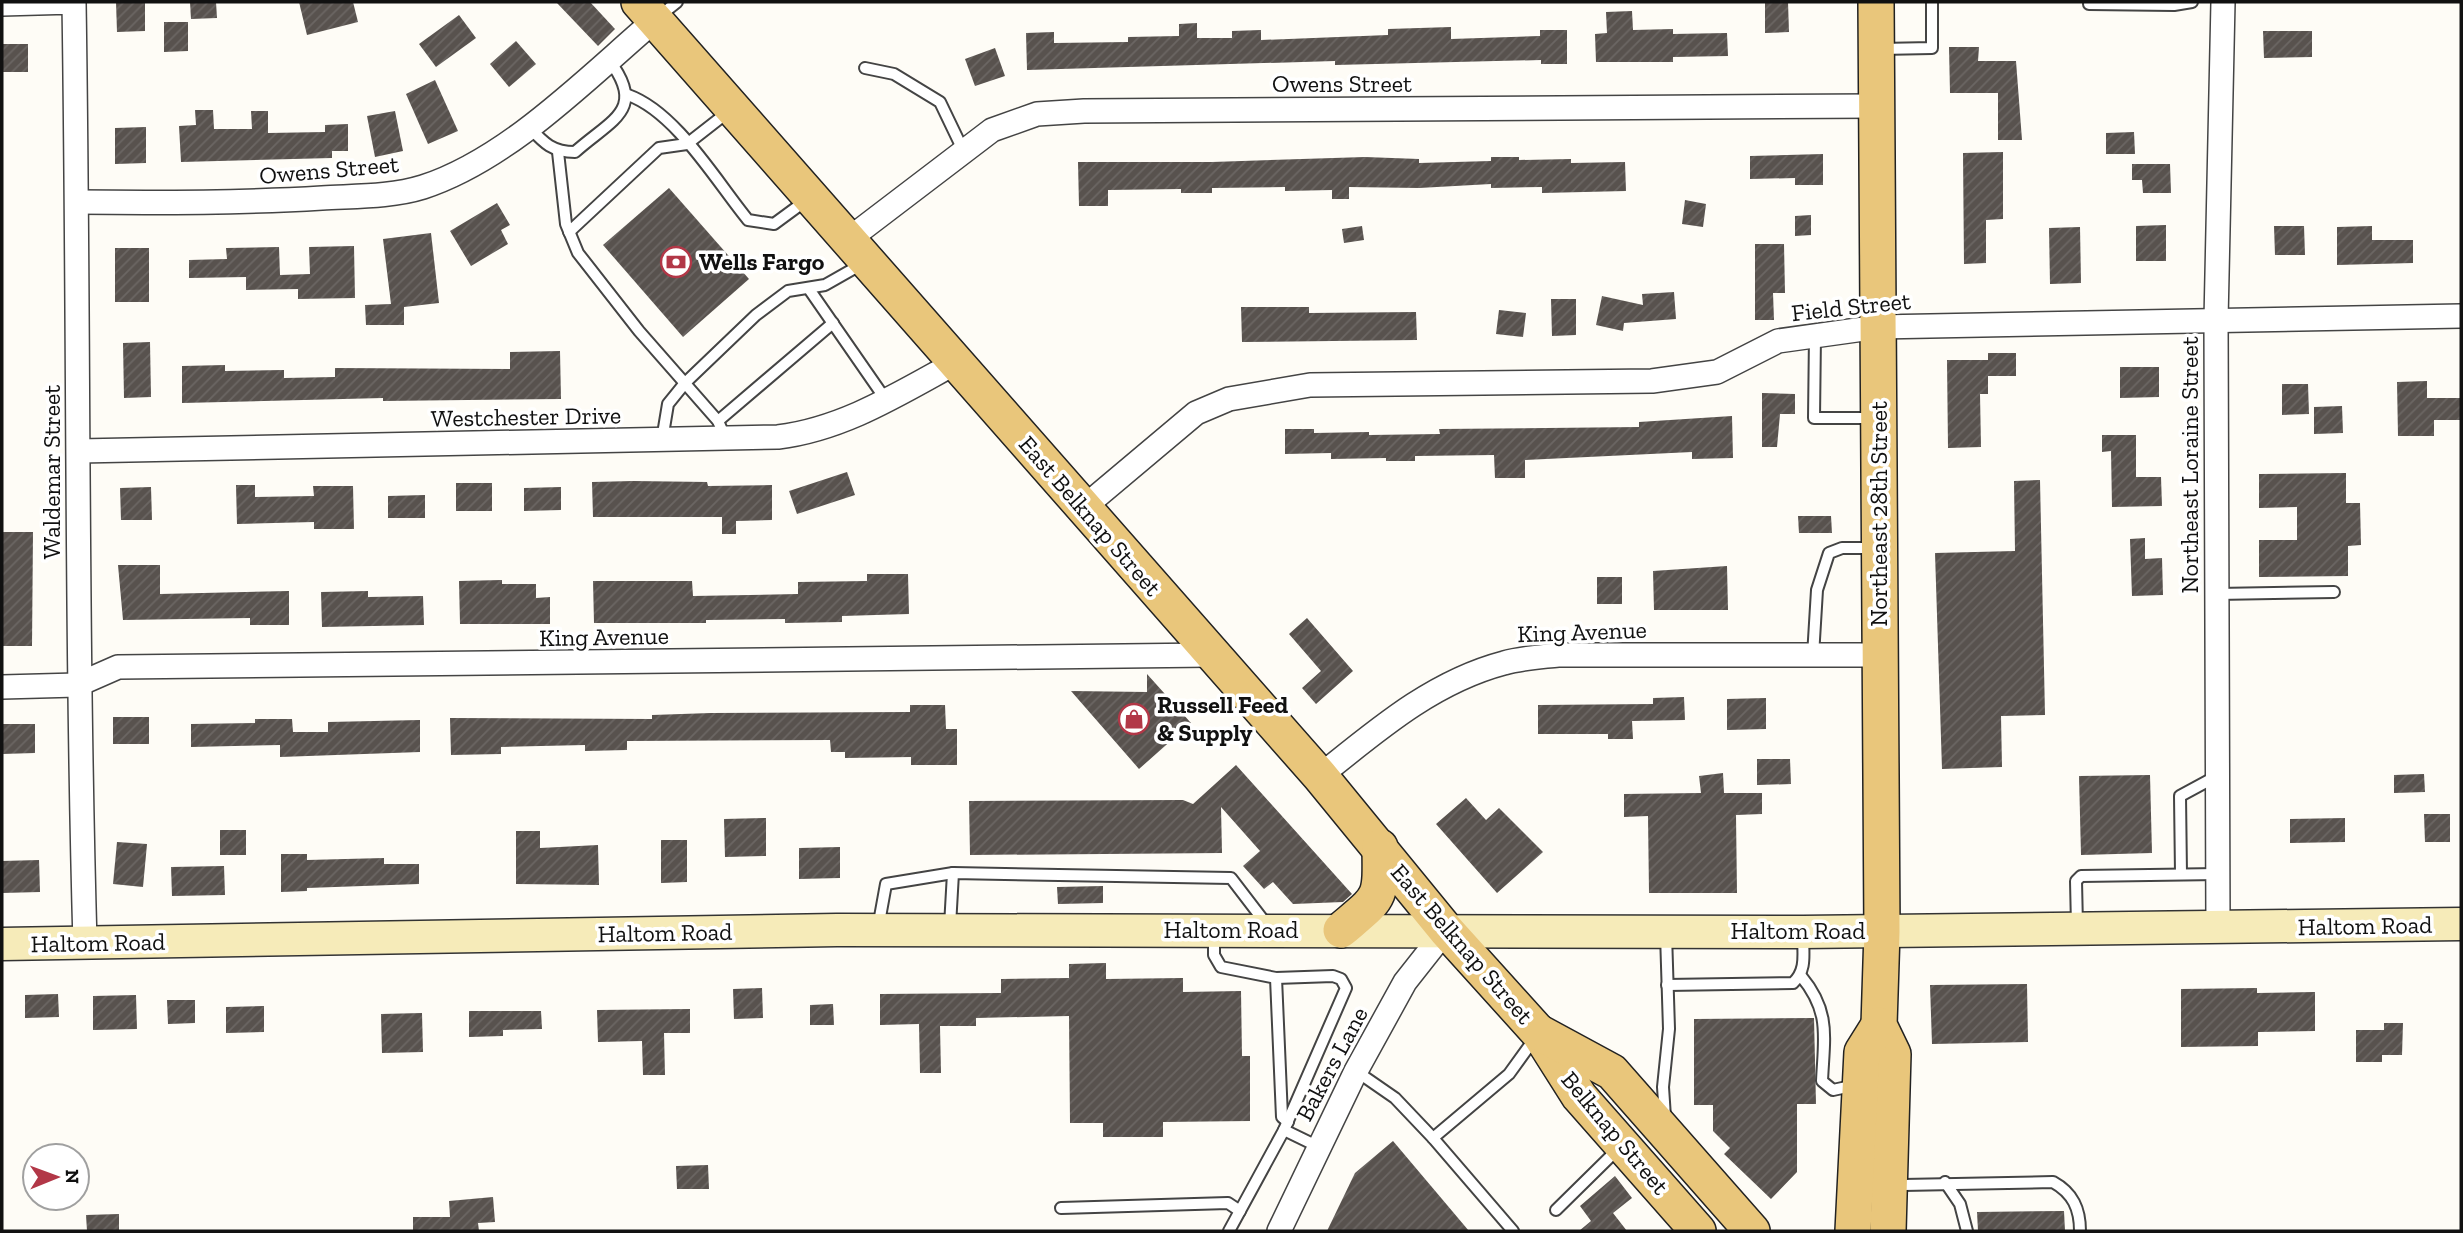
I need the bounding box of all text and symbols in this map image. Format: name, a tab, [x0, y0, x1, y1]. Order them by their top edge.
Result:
street label: Owens Street	[1272, 69, 1412, 98]
street label: Owens Street	[258, 149, 400, 190]
bank icon: Wells Fargo	[659, 245, 693, 279]
place label: Wells Fargo	[699, 247, 825, 276]
street label: Field Street	[1790, 286, 1912, 327]
street label: Northeast Loraine Street	[2175, 336, 2204, 594]
street label: Waldemar Street	[37, 385, 66, 559]
street label: Westchester Drive	[431, 400, 621, 433]
street label: Northeast 28th Street	[1864, 401, 1893, 627]
street label: East Belknap Street	[1013, 430, 1168, 602]
street label: King Avenue	[1517, 615, 1647, 648]
street label: King Avenue	[539, 621, 669, 652]
place label: Russell Feed & Supply	[1157, 690, 1288, 747]
shop icon: Russell Feed & Supply	[1117, 702, 1151, 736]
street label: East Belknap Street	[1385, 858, 1540, 1030]
street label: Haltom Road	[2297, 910, 2433, 941]
street label: Haltom Road	[1164, 915, 1298, 944]
street label: Haltom Road	[1731, 916, 1865, 945]
street label: Haltom Road	[597, 917, 733, 948]
street label: Haltom Road	[30, 927, 166, 958]
street label: Bakers Lane	[1289, 1002, 1374, 1126]
street label: Belknap Street	[1555, 1065, 1675, 1200]
north arrow	[21, 1142, 91, 1212]
text: N	[61, 1169, 84, 1184]

